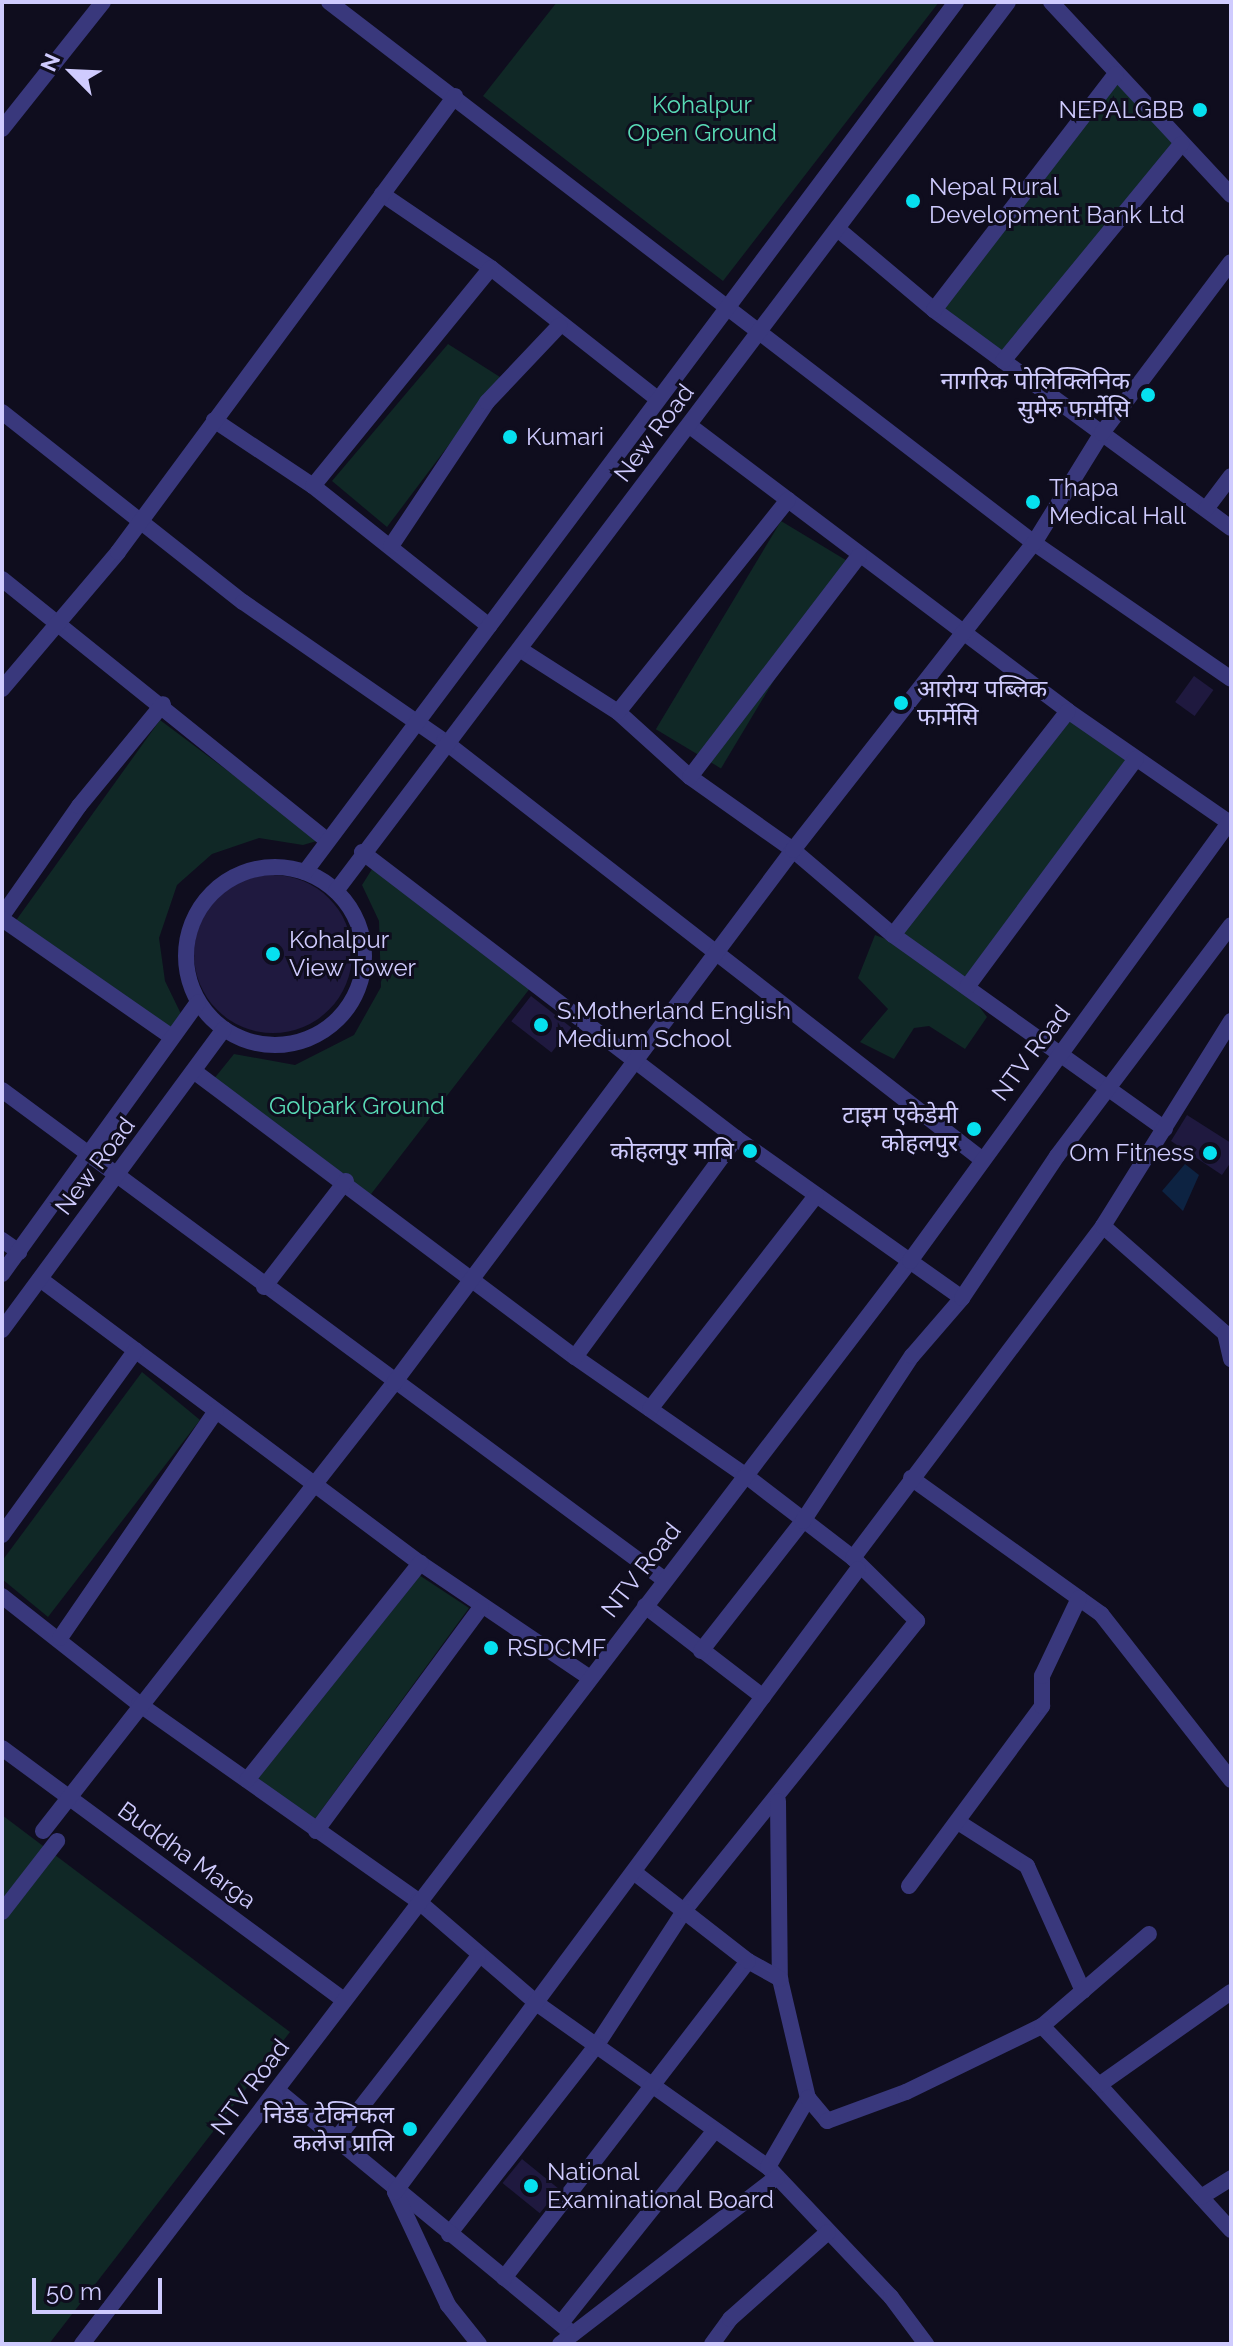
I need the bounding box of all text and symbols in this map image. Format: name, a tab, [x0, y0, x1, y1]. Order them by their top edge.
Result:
north arrow	[32, 32, 112, 112]
text: N	[35, 49, 65, 75]
park label: Kohalpur Open Ground	[627, 91, 777, 147]
place label: NEPALGBB	[1058, 96, 1184, 124]
marker: NEPALGBB	[1191, 101, 1209, 119]
place label: Nepal Rural Development Bank Ltd	[929, 173, 1185, 229]
marker: Nepal Rural Development Bank Ltd	[904, 192, 922, 210]
place label: नागरिक पोलिक्लिनिक सुमेरु फार्मेसि	[940, 367, 1130, 423]
street label: New Road	[608, 378, 700, 488]
marker: नागरिक पोलिक्लिनिक सुमेरु फार्मेसि	[1137, 384, 1159, 406]
place label: Kumari	[526, 423, 604, 451]
marker: Kumari	[501, 428, 519, 446]
place label: Thapa Medical Hall	[1049, 474, 1187, 530]
marker: Thapa Medical Hall	[1024, 493, 1042, 511]
place label: आरोग्य पब्लिक फार्मेसि	[917, 675, 1047, 731]
marker: आरोग्य पब्लिक फार्मेसि	[892, 694, 910, 712]
place label: Kohalpur View Tower	[289, 926, 417, 982]
marker: Kohalpur View Tower	[264, 945, 282, 963]
place label: S.Motherland English Medium School	[557, 997, 791, 1053]
street label: NTV Road	[985, 999, 1077, 1107]
marker: S.Motherland English Medium School	[532, 1016, 550, 1034]
park label: Golpark Ground	[269, 1092, 445, 1120]
place label: टाइम एकेडेमी कोहलपुर	[842, 1101, 958, 1157]
street label: New Road	[49, 1111, 141, 1221]
marker: टाइम एकेडेमी कोहलपुर	[965, 1120, 983, 1138]
place label: कोहलपुर माबि	[610, 1137, 734, 1165]
place label: Om Fitness	[1069, 1139, 1194, 1167]
marker: कोहलपुर माबि	[741, 1142, 759, 1160]
marker: Om Fitness	[1201, 1144, 1219, 1162]
street label: NTV Road	[595, 1517, 687, 1623]
place label: RSDCMF	[507, 1634, 606, 1662]
marker: RSDCMF	[482, 1639, 500, 1657]
street label: Buddha Marga	[112, 1795, 262, 1915]
street label: NTV Road	[204, 2033, 296, 2141]
place label: निडेड टेक्निकल कलेज प्रालि	[263, 2101, 394, 2157]
marker: निडेड टेक्निकल कलेज प्रालि	[401, 2120, 419, 2138]
place label: National Examinational Board	[547, 2158, 775, 2214]
marker: National Examinational Board	[522, 2177, 540, 2195]
scale bar	[36, 2262, 166, 2312]
text: 50 m	[46, 2277, 102, 2306]

